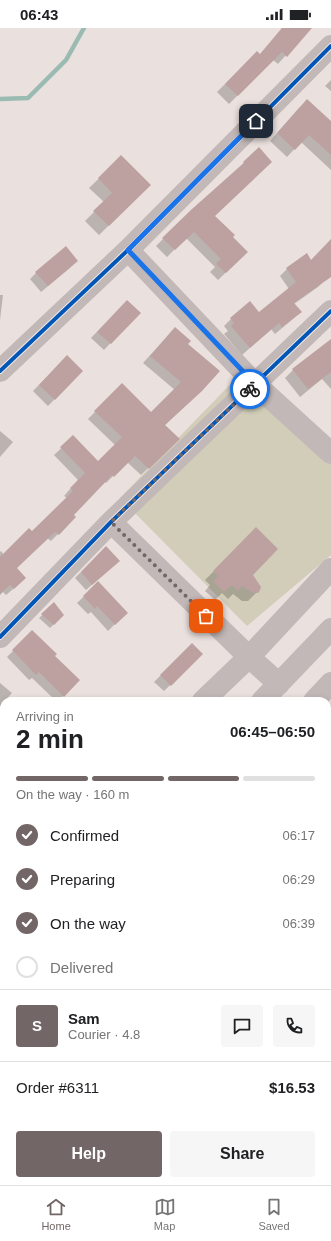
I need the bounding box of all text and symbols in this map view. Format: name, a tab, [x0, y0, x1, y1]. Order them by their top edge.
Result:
text: 06:43	[20, 6, 58, 23]
pin	[239, 104, 273, 138]
icon: home	[245, 110, 267, 132]
courier	[230, 369, 270, 409]
icon: bike	[239, 378, 261, 400]
pin	[189, 599, 223, 633]
icon: bag	[195, 605, 217, 627]
text: Arriving in	[16, 709, 74, 724]
text: 06:45–06:50	[230, 723, 315, 740]
text: 2 min	[16, 724, 84, 754]
text: On the way · 160 m	[16, 787, 129, 802]
icon: check	[16, 824, 38, 846]
text: Confirmed	[50, 827, 119, 844]
text: 06:17	[282, 828, 315, 843]
icon: check	[16, 868, 38, 890]
text: Preparing	[50, 871, 115, 888]
text: 06:29	[282, 872, 315, 887]
icon: check	[16, 912, 38, 934]
text: On the way	[50, 915, 126, 932]
text: 06:39	[282, 916, 315, 931]
text: Delivered	[50, 959, 113, 976]
button: chat	[221, 1005, 263, 1047]
button: phone	[273, 1005, 315, 1047]
text: Sam	[68, 1010, 100, 1027]
text: S	[32, 1017, 42, 1034]
text: Courier · 4.8	[68, 1027, 140, 1042]
text: Order #6311	[16, 1079, 99, 1096]
text: $16.53	[269, 1079, 315, 1096]
button: Help	[16, 1131, 162, 1177]
button: Share	[170, 1131, 315, 1177]
tab: Home	[41, 1196, 71, 1232]
tab: Map	[154, 1196, 176, 1232]
tab: Saved	[258, 1196, 290, 1232]

